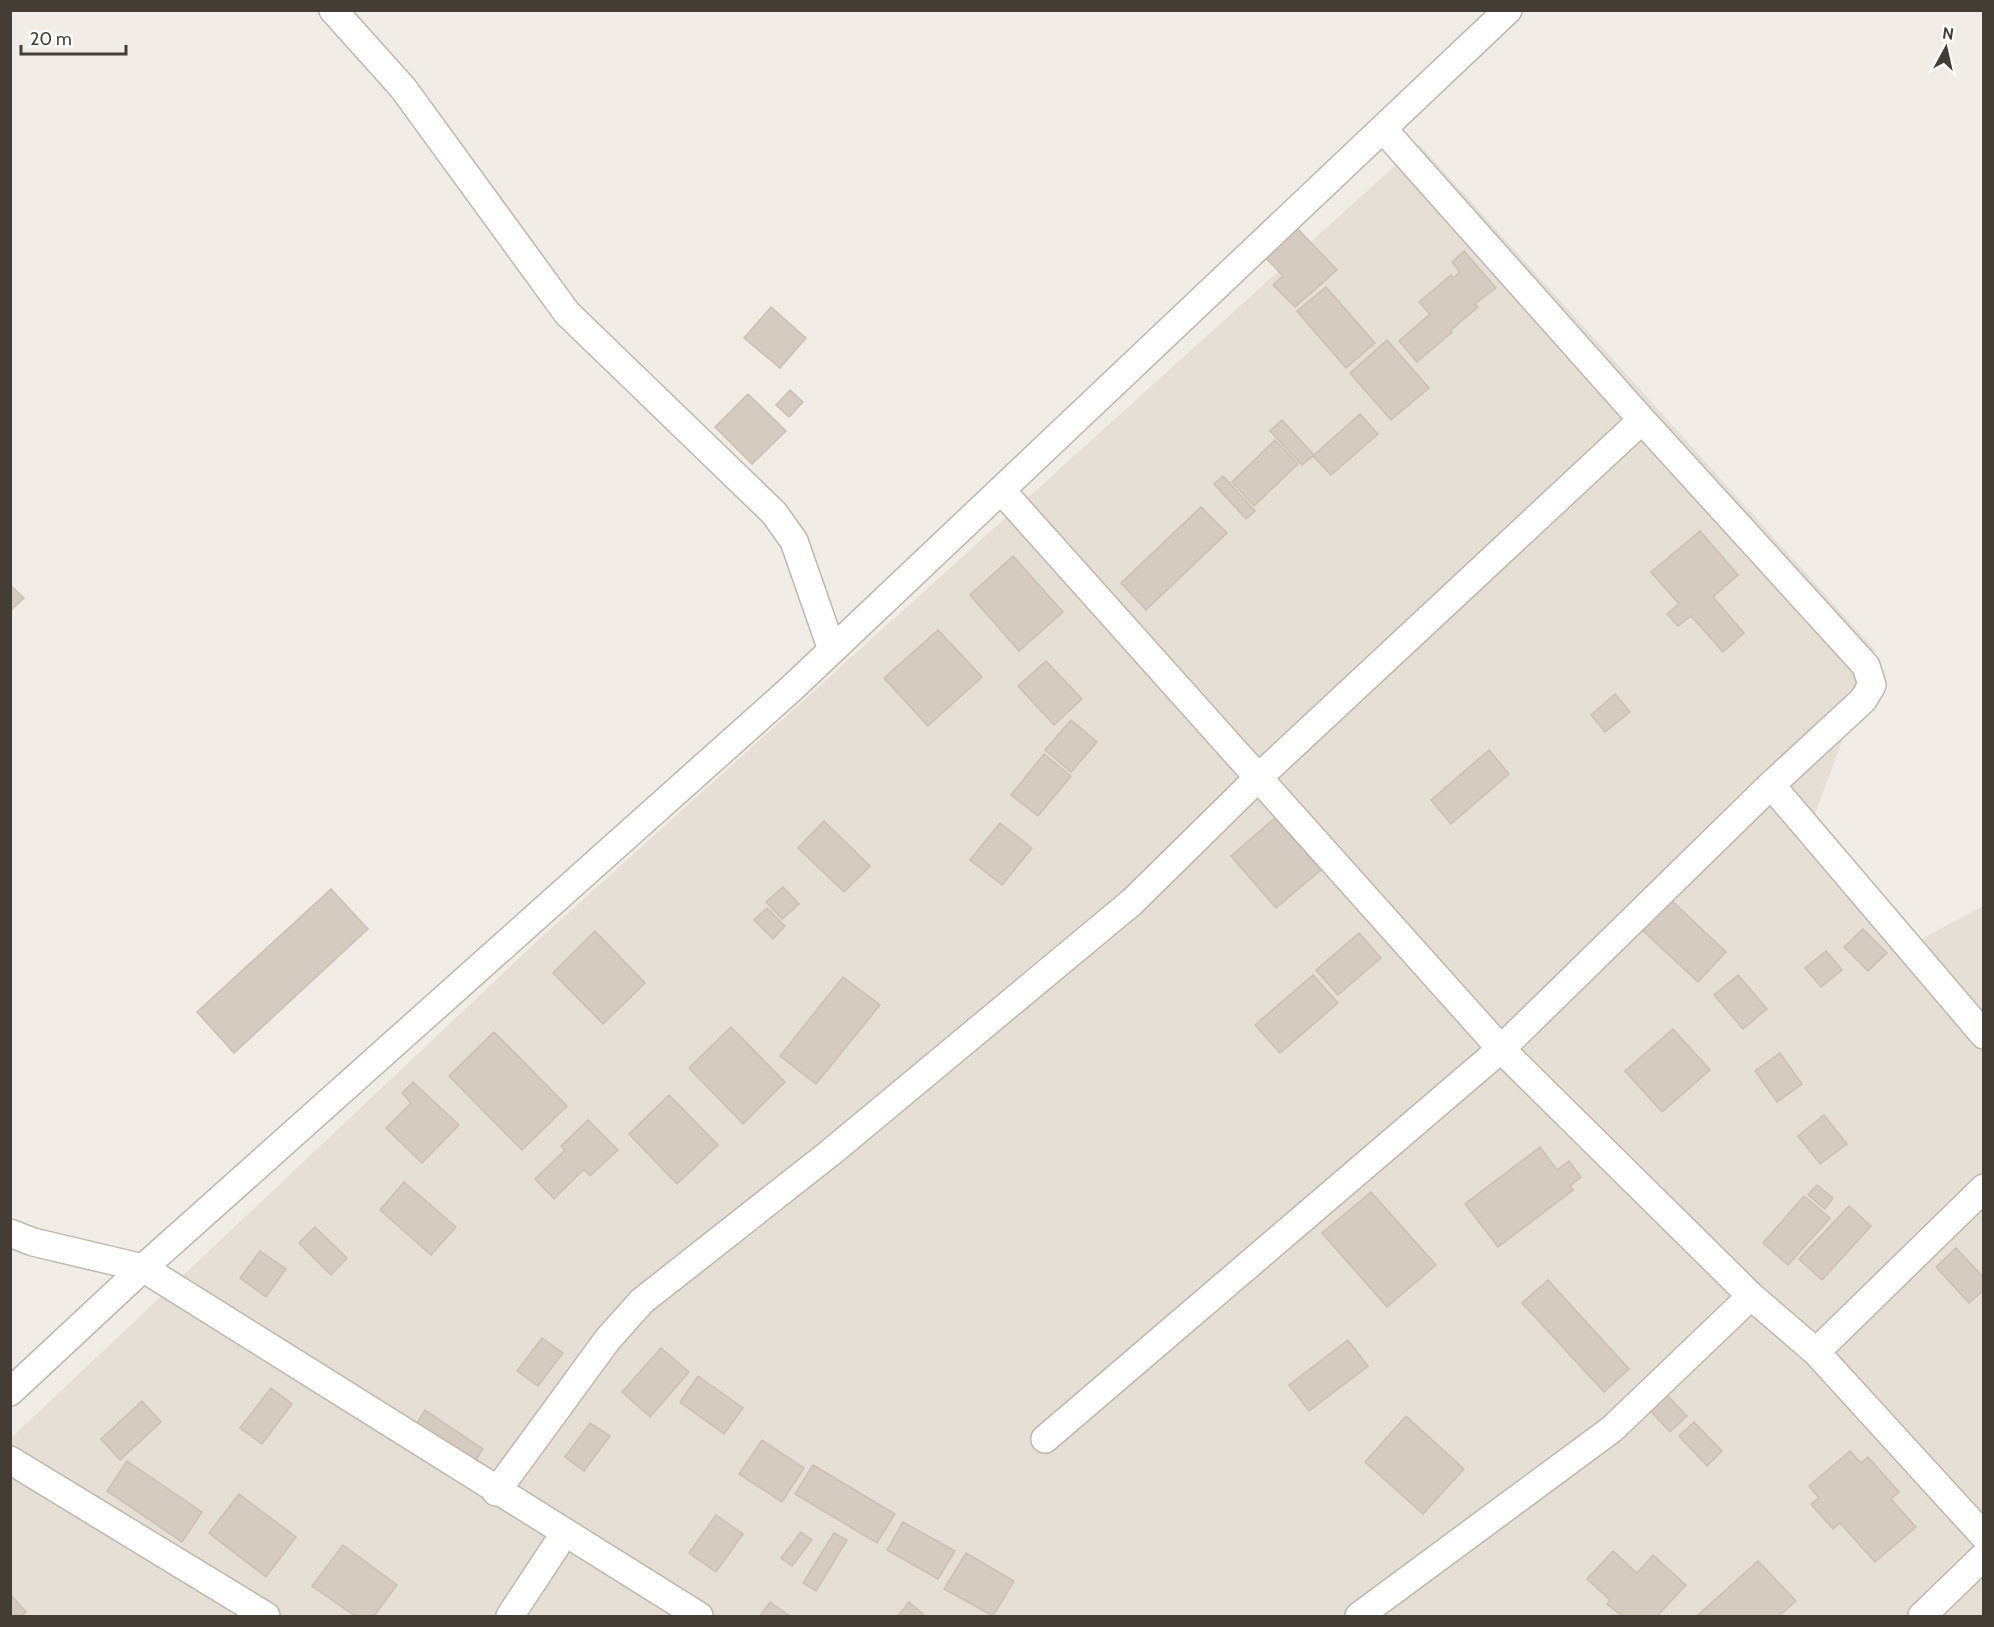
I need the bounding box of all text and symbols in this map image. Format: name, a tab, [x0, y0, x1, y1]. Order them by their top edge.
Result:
scale bar	[21, 18, 126, 56]
north arrow	[1916, 18, 1976, 78]
text: N	[1941, 23, 1955, 44]
text: 20 m	[30, 28, 72, 50]

